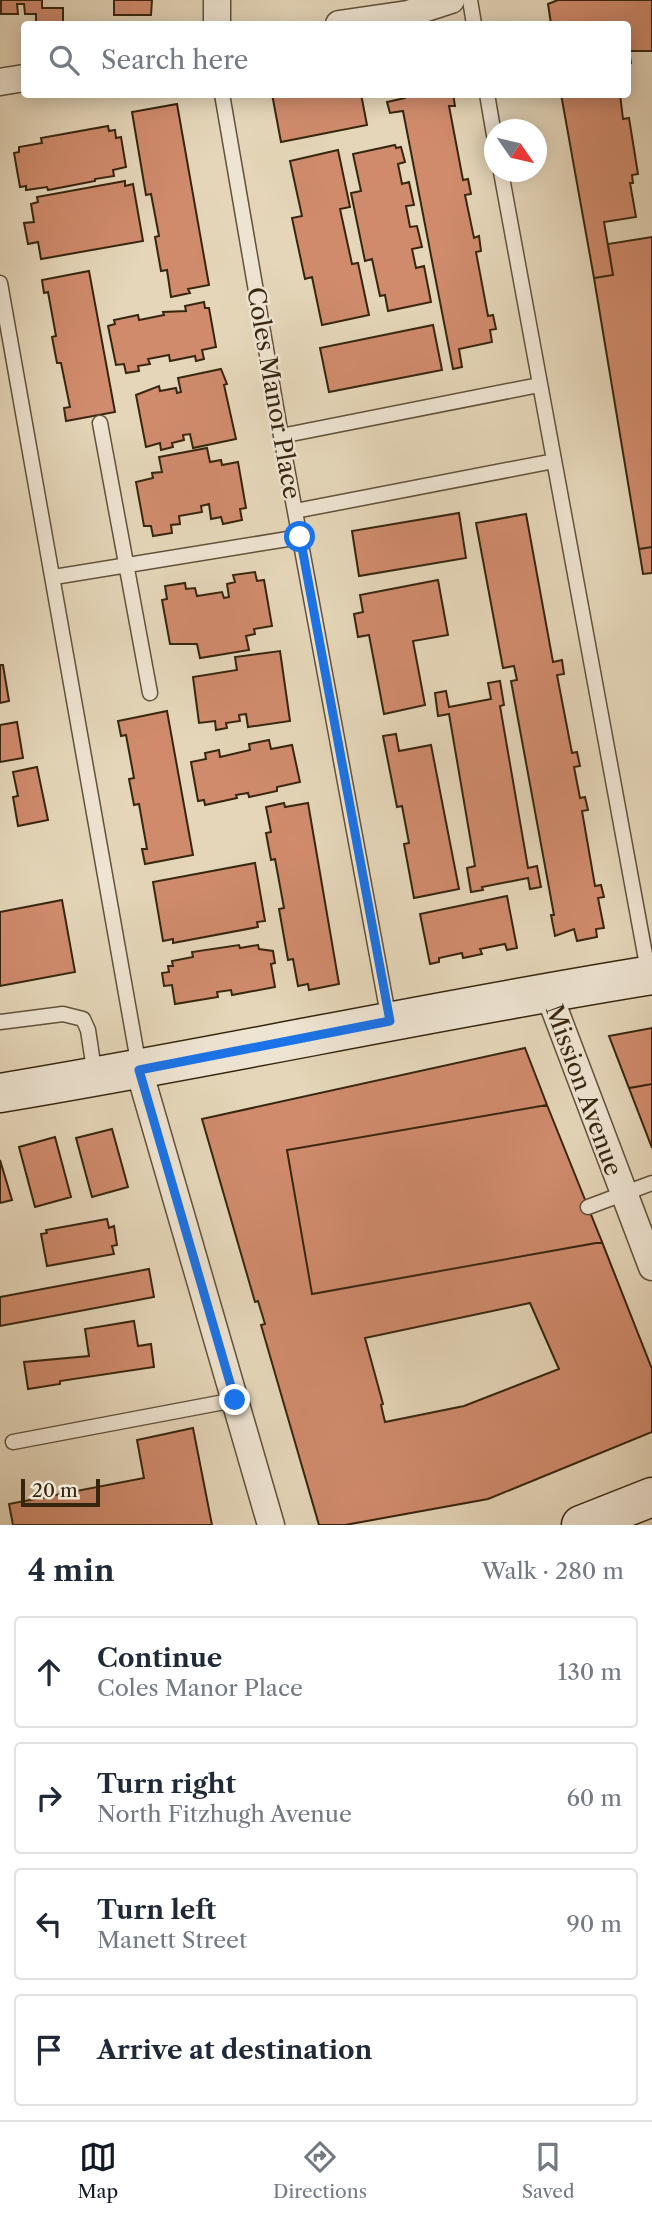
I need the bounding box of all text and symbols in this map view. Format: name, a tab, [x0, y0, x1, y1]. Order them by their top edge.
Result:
search box	[21, 21, 631, 98]
icon: search	[45, 41, 83, 79]
text: Search here	[101, 44, 248, 76]
north arrow	[484, 119, 547, 182]
street label: Coles Manor Place	[241, 285, 307, 501]
route start	[284, 521, 315, 552]
street label: Mission Avenue	[540, 1000, 628, 1180]
route end	[219, 1384, 250, 1415]
scale bar	[21, 1476, 100, 1508]
text: 20 m	[32, 1479, 78, 1502]
text: 4 min	[28, 1552, 114, 1589]
text: Walk · 280 m	[481, 1557, 624, 1585]
text: Continue	[97, 1642, 222, 1674]
icon: ahead	[30, 1653, 68, 1691]
text: 130 m	[558, 1658, 622, 1686]
text: Coles Manor Place	[97, 1674, 303, 1702]
text: Turn right	[97, 1768, 236, 1800]
icon: right	[30, 1779, 68, 1817]
text: 60 m	[566, 1784, 622, 1812]
text: North Fitzhugh Avenue	[97, 1800, 352, 1828]
text: Turn left	[97, 1894, 216, 1926]
icon: left	[30, 1905, 68, 1943]
text: 90 m	[566, 1910, 622, 1938]
text: Manett Street	[97, 1926, 247, 1954]
icon: arrive	[30, 2031, 68, 2069]
text: Arrive at destination	[97, 2034, 372, 2066]
tab: Map	[77, 2138, 118, 2203]
tab: Directions	[273, 2138, 367, 2203]
tab: Saved	[522, 2138, 575, 2203]

